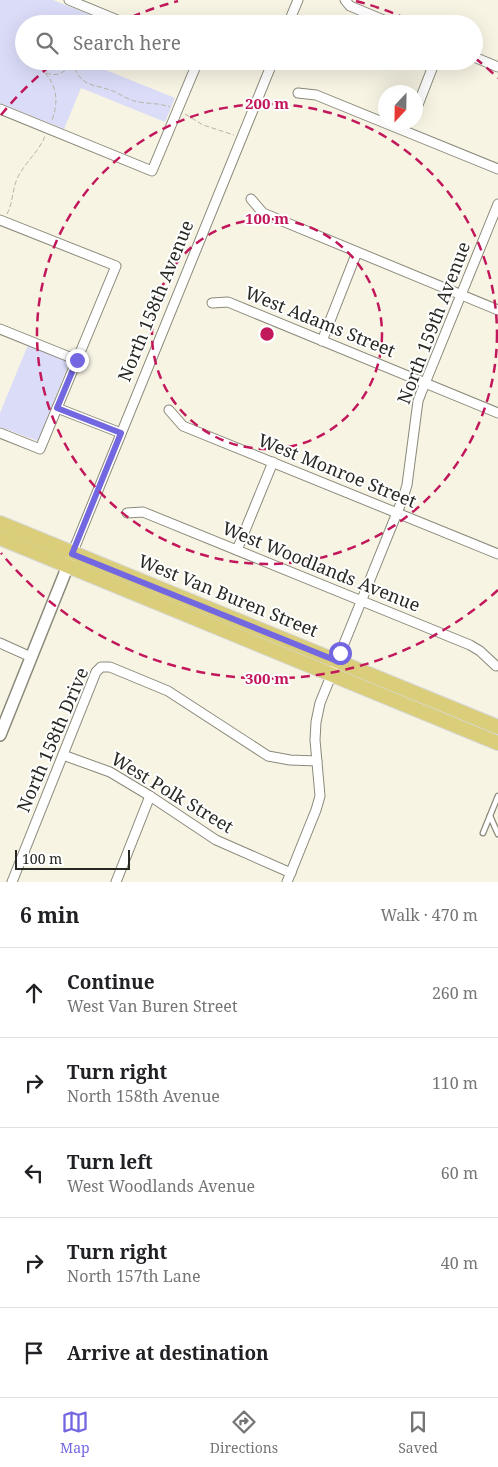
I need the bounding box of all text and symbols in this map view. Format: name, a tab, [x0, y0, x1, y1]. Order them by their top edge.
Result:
search box	[15, 15, 483, 70]
icon: search	[33, 29, 61, 57]
text: Search here	[73, 30, 181, 56]
north arrow	[378, 85, 423, 130]
text: 200 m	[245, 93, 289, 113]
text: 100 m	[245, 208, 289, 228]
street label: North 158th Avenue	[112, 216, 198, 385]
street label: North 159th Avenue	[391, 238, 475, 407]
street label: West Adams Street	[242, 280, 399, 362]
centre of rings	[258, 325, 276, 343]
route end	[66, 349, 89, 372]
street label: West Monroe Street	[255, 427, 420, 513]
street label: West Woodlands Avenue	[219, 515, 424, 617]
street label: West Van Buren Street	[135, 548, 322, 642]
route start	[329, 642, 352, 665]
street label: North 158th Drive	[11, 664, 93, 816]
text: 300 m	[245, 668, 289, 688]
street label: West Polk Street	[107, 746, 238, 838]
scale bar	[15, 847, 130, 870]
text: 100 m	[22, 849, 62, 868]
text: 6 min	[20, 901, 79, 929]
text: Walk · 470 m	[381, 904, 478, 926]
text: Continue	[67, 969, 155, 995]
icon: ahead	[20, 979, 48, 1007]
text: 260 m	[432, 982, 478, 1004]
text: West Van Buren Street	[67, 995, 238, 1017]
text: Turn right	[67, 1059, 167, 1085]
icon: right	[20, 1069, 48, 1097]
text: 110 m	[432, 1072, 478, 1094]
text: North 158th Avenue	[67, 1085, 220, 1107]
text: Turn left	[67, 1149, 153, 1175]
icon: left	[20, 1159, 48, 1187]
text: 60 m	[441, 1162, 478, 1184]
text: West Woodlands Avenue	[67, 1175, 255, 1197]
text: Turn right	[67, 1239, 167, 1265]
icon: right	[20, 1249, 48, 1277]
text: 40 m	[441, 1252, 478, 1274]
text: North 157th Lane	[67, 1265, 201, 1287]
icon: arrive	[20, 1339, 48, 1367]
text: Arrive at destination	[67, 1340, 269, 1366]
tab: Map	[60, 1408, 90, 1457]
tab: Directions	[210, 1408, 278, 1457]
tab: Saved	[398, 1408, 438, 1457]

